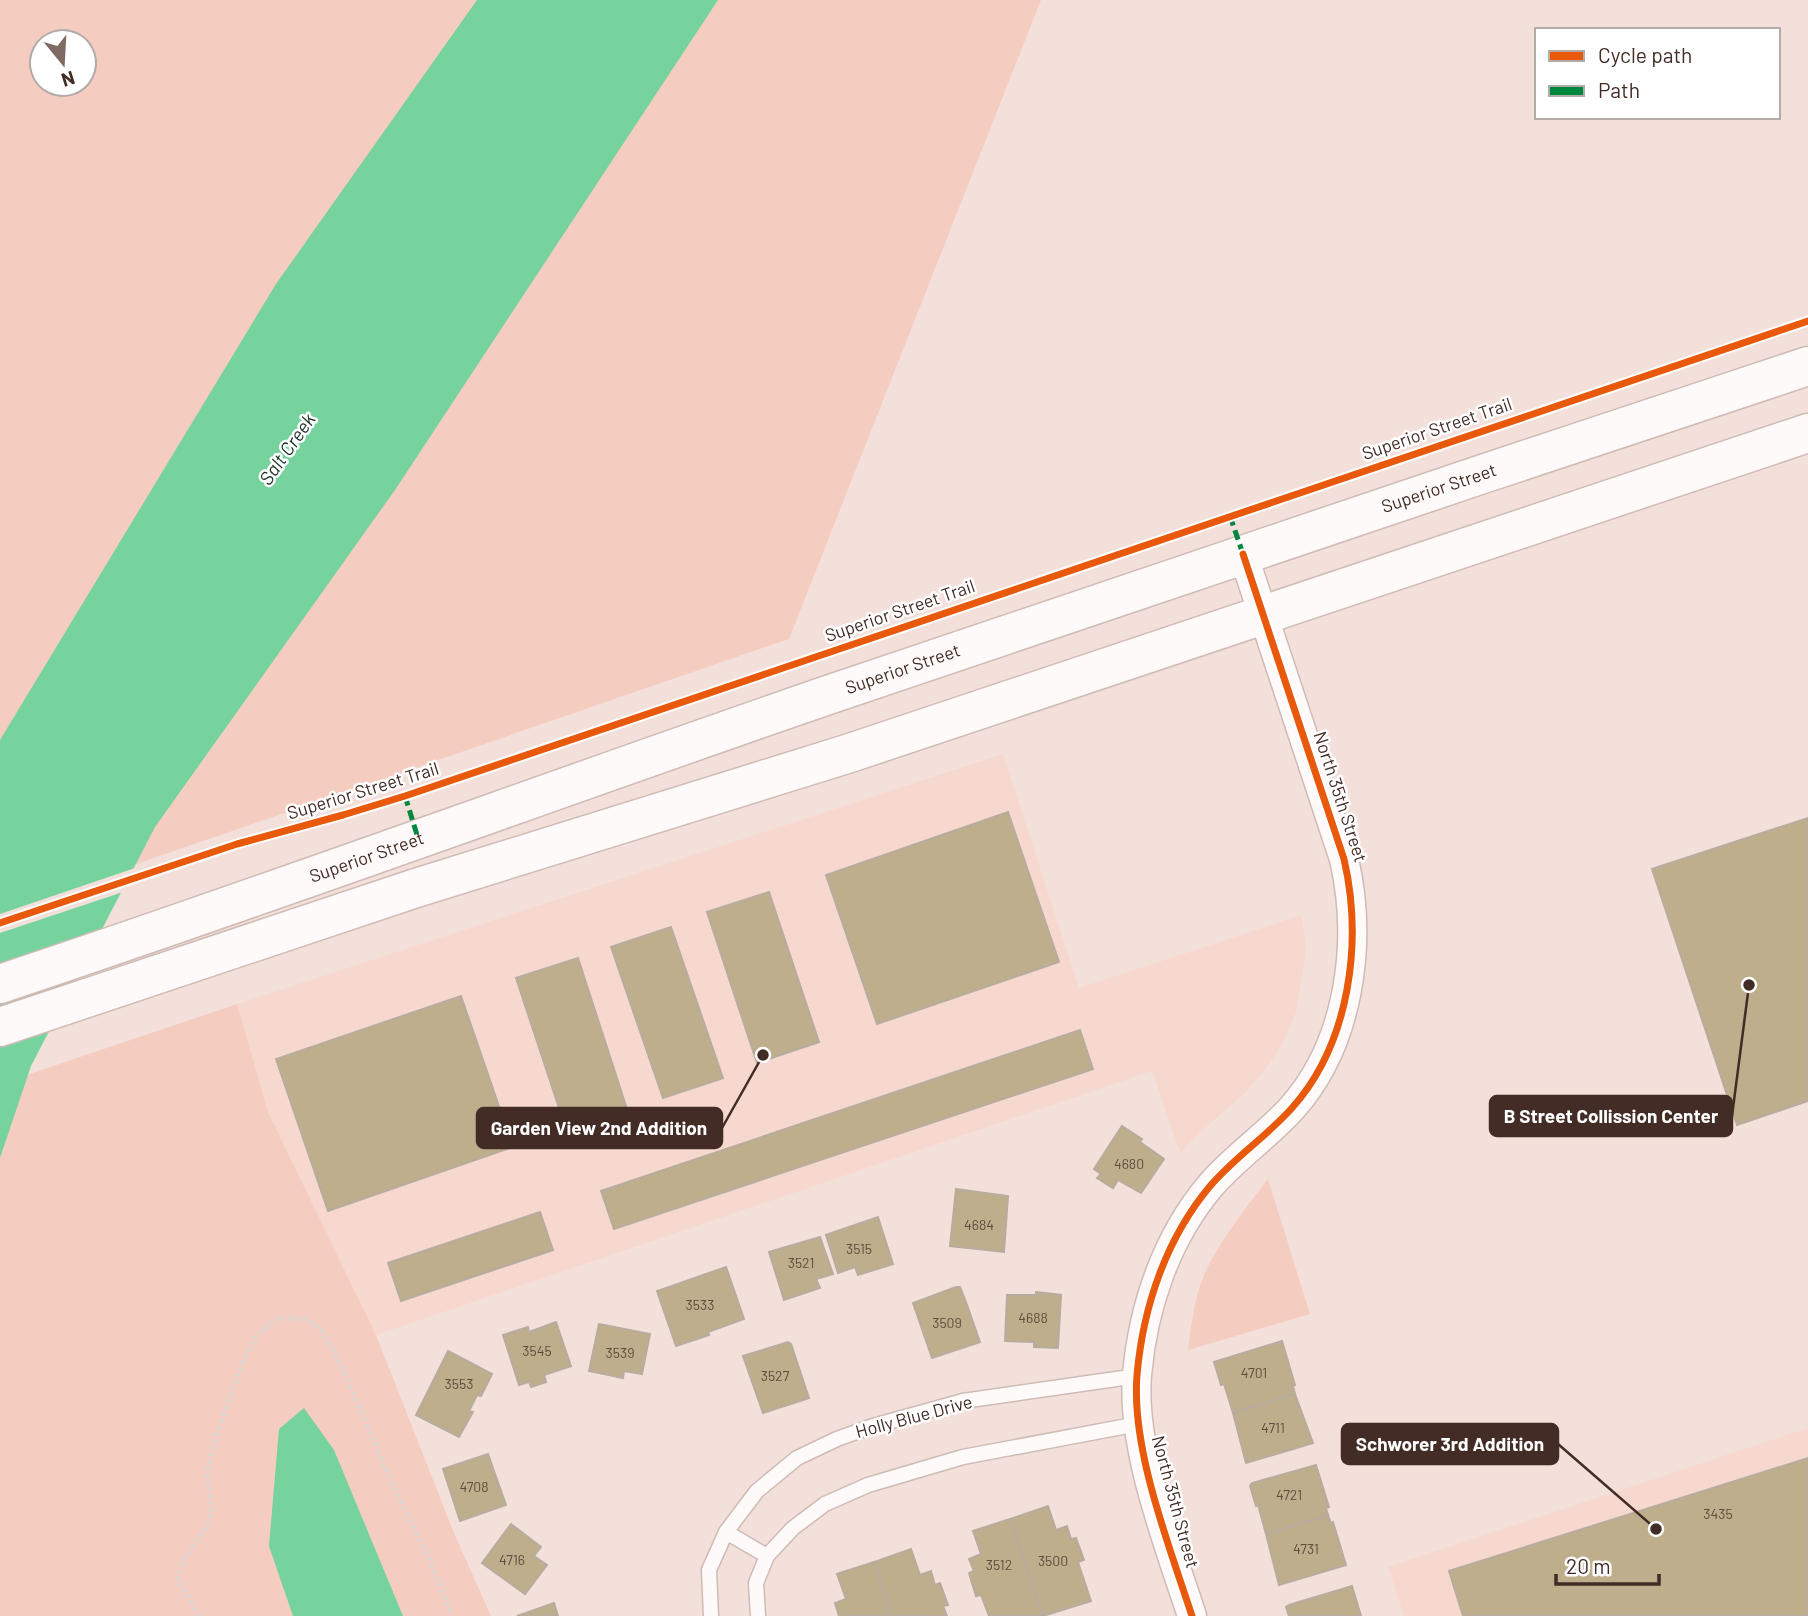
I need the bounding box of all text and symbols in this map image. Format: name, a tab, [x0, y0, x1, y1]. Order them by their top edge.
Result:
north arrow	[28, 28, 98, 98]
legend	[1535, 28, 1780, 119]
text: Cycle path	[1598, 42, 1692, 67]
text: N	[59, 67, 78, 93]
text: Path	[1598, 77, 1640, 102]
street label: Superior Street Trail	[1359, 392, 1515, 464]
water label: Salt Creek	[254, 408, 320, 489]
street label: Superior Street	[1378, 458, 1499, 517]
street label: Superior Street Trail	[822, 574, 978, 646]
street label: Superior Street	[842, 638, 963, 698]
street label: North 35th Street	[1309, 729, 1372, 865]
street label: Superior Street Trail	[284, 757, 441, 824]
street label: Superior Street	[306, 826, 427, 887]
callout: B Street Collission Center	[1490, 1096, 1732, 1136]
text: B Street Collission Center	[1504, 1104, 1719, 1127]
callout: Garden View 2nd Addition	[477, 1108, 722, 1148]
text: Garden View 2nd Addition	[491, 1116, 707, 1139]
house number: 4680	[1114, 1155, 1144, 1172]
house number: 4684	[964, 1216, 994, 1233]
house number: 3515	[846, 1240, 872, 1257]
house number: 3521	[788, 1254, 814, 1271]
house number: 3533	[686, 1296, 714, 1313]
house number: 4688	[1018, 1309, 1048, 1326]
house number: 3509	[932, 1314, 962, 1331]
house number: 3545	[522, 1342, 552, 1359]
house number: 3539	[606, 1344, 634, 1361]
house number: 4701	[1241, 1364, 1267, 1381]
house number: 3527	[761, 1367, 790, 1384]
house number: 3553	[445, 1375, 473, 1392]
street label: Holly Blue Drive	[853, 1390, 975, 1442]
house number: 4711	[1261, 1419, 1285, 1436]
callout: Schworer 3rd Addition	[1342, 1424, 1558, 1464]
text: Schworer 3rd Addition	[1356, 1432, 1544, 1455]
street label: North 35th Street	[1148, 1433, 1204, 1570]
house number: 4708	[459, 1478, 489, 1495]
house number: 4721	[1276, 1486, 1302, 1503]
house number: 3435	[1703, 1505, 1733, 1522]
house number: 4731	[1293, 1540, 1319, 1557]
scale bar	[1556, 1542, 1659, 1586]
house number: 4716	[499, 1551, 525, 1568]
house number: 3500	[1038, 1552, 1068, 1569]
text: 20 m	[1566, 1553, 1611, 1578]
house number: 3512	[986, 1556, 1012, 1573]

